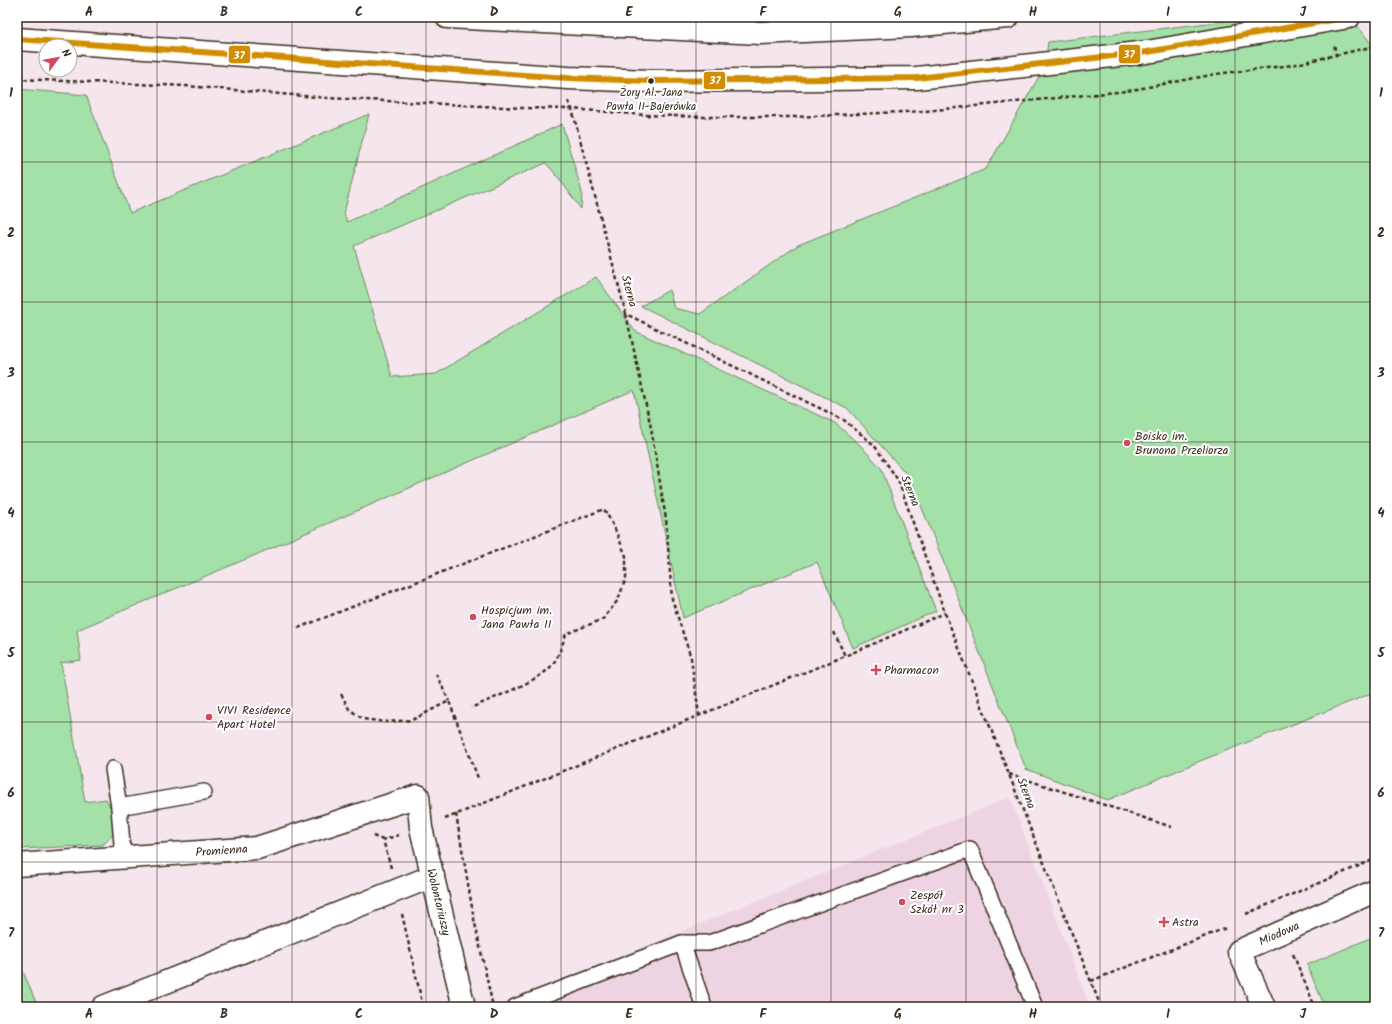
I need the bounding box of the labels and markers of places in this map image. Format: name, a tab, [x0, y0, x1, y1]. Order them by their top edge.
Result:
marker: Żory Al. Jana Pawła II-Bajerówka	[646, 76, 656, 86]
place label: Żory Al. Jana Pawła II-Bajerówka	[606, 84, 696, 116]
place label: Boisko im. Brunona Przeliorza	[1135, 427, 1229, 460]
marker: Boisko im. Brunona Przeliorza	[1122, 438, 1132, 448]
place label: Hospicjum im. Jana Pawła II	[481, 601, 552, 634]
marker: Hospicjum im. Jana Pawła II	[468, 612, 478, 622]
place label: Pharmacon	[884, 661, 939, 680]
marker: Pharmacon	[871, 665, 881, 675]
place label: VIVI Residence Apart Hotel	[217, 701, 292, 734]
marker: VIVI Residence Apart Hotel	[204, 712, 214, 722]
place label: Zespół Szkół nr 3	[910, 886, 964, 919]
marker: Zespół Szkół nr 3	[897, 897, 907, 907]
place label: Astra	[1172, 913, 1199, 932]
marker: Astra	[1159, 917, 1169, 927]

